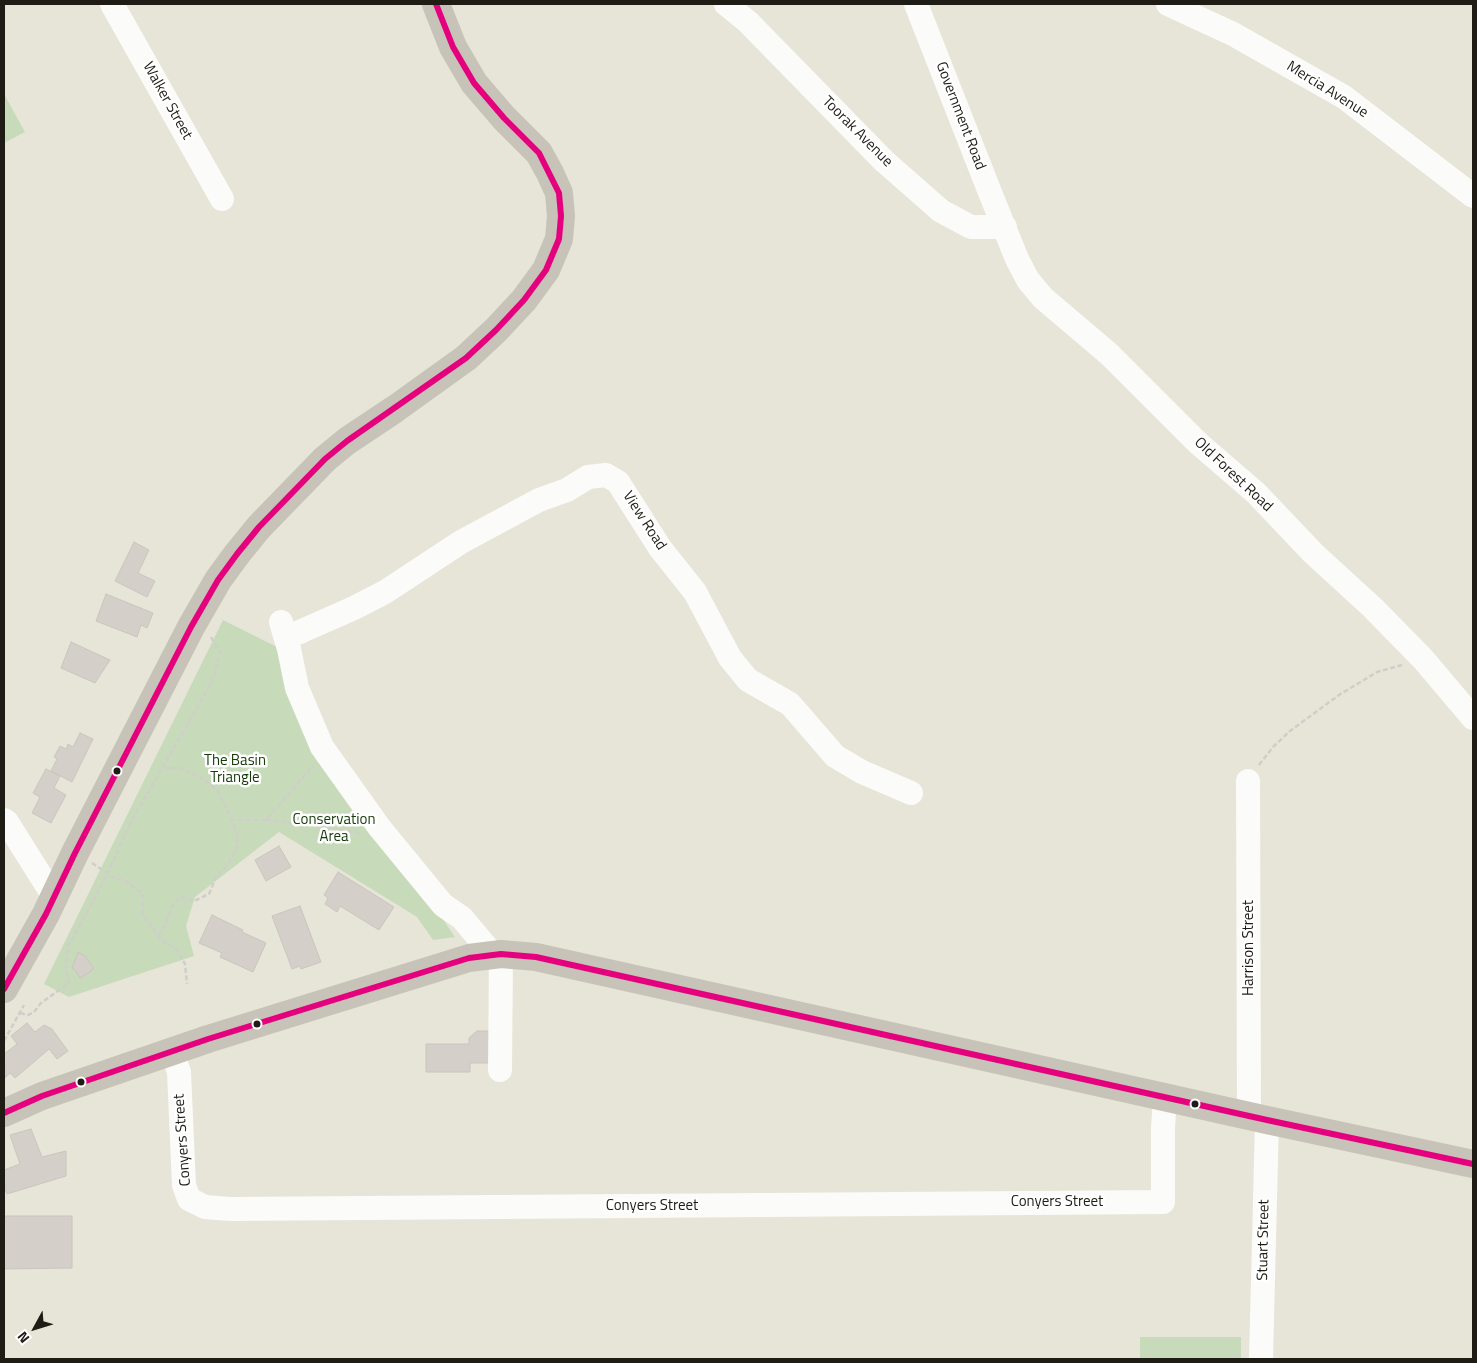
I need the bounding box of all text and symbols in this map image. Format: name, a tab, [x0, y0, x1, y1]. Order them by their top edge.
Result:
street label: Mercia Avenue	[1283, 58, 1371, 122]
street label: Walker Street	[138, 59, 196, 143]
street label: Government Road	[931, 60, 989, 172]
street label: Toorak Avenue	[818, 93, 896, 171]
street label: Old Forest Road	[1190, 434, 1276, 516]
street label: View Road	[618, 488, 670, 554]
park label: The Basin Triangle	[204, 752, 266, 787]
unlabelled marker	[112, 766, 122, 776]
park label: Conservation Area	[293, 811, 375, 846]
street label: Harrison Street	[1240, 900, 1258, 996]
unlabelled marker	[252, 1019, 262, 1029]
unlabelled marker	[76, 1077, 86, 1087]
street label: Conyers Street	[171, 1093, 195, 1187]
unlabelled marker	[1190, 1099, 1200, 1109]
street label: Conyers Street	[1011, 1193, 1103, 1211]
street label: Conyers Street	[606, 1197, 698, 1215]
street label: Stuart Street	[1254, 1199, 1274, 1281]
north arrow	[10, 1303, 60, 1353]
text: N	[12, 1327, 34, 1348]

